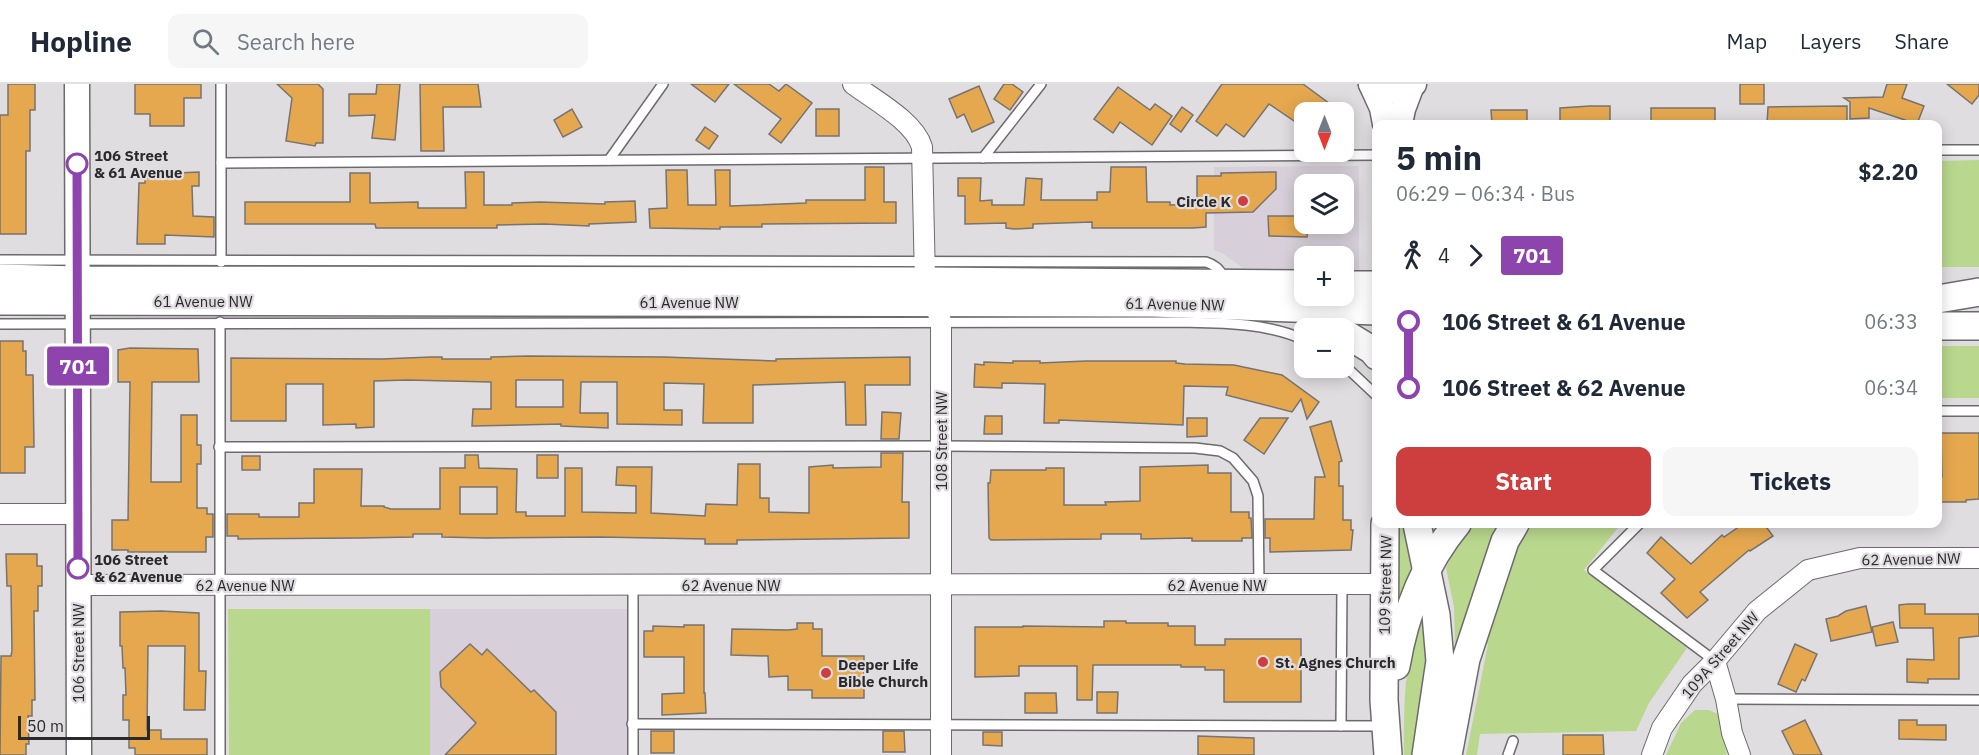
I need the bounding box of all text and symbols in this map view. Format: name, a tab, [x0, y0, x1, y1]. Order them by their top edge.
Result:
search box	[168, 14, 588, 68]
text: Hopline	[30, 23, 132, 60]
icon: search	[189, 25, 222, 58]
text: Search here	[237, 27, 355, 56]
text: Map	[1727, 27, 1767, 55]
text: Layers	[1800, 27, 1862, 55]
text: Share	[1895, 27, 1949, 55]
north arrow	[1294, 102, 1354, 162]
map controls	[1294, 102, 1354, 378]
text: 5 min	[1396, 136, 1482, 179]
place label: 106 Street & 61 Avenue	[94, 146, 182, 182]
marker: 106 Street & 61 Avenue	[66, 153, 88, 175]
text: $2.20	[1858, 157, 1918, 186]
button: layers	[1294, 174, 1354, 234]
text: 06:29 – 06:34 · Bus	[1396, 180, 1575, 207]
place label: Circle K	[1176, 192, 1232, 211]
marker: Circle K	[1236, 194, 1250, 208]
icon: walk	[1396, 239, 1429, 272]
icon: forward	[1459, 239, 1492, 272]
text: 701	[1513, 241, 1551, 269]
text: 4	[1438, 242, 1450, 269]
button: +	[1294, 246, 1354, 306]
street label: 61 Avenue NW	[153, 292, 253, 311]
street label: 61 Avenue NW	[639, 293, 739, 312]
street label: 61 Avenue NW	[1125, 294, 1225, 314]
text: 106 Street & 61 Avenue	[1442, 307, 1686, 336]
text: 06:33	[1864, 308, 1918, 335]
button: −	[1294, 318, 1354, 378]
line badge: 701	[44, 346, 112, 386]
text: 701	[59, 352, 97, 380]
text: 106 Street & 62 Avenue	[1442, 373, 1686, 402]
text: 06:34	[1864, 374, 1918, 401]
street label: 108 Street NW	[932, 391, 951, 491]
button: Start	[1396, 447, 1651, 516]
button: Tickets	[1663, 447, 1918, 516]
street label: 109 Street NW	[1375, 535, 1395, 635]
street label: 62 Avenue NW	[1861, 549, 1961, 569]
place label: 106 Street & 62 Avenue	[94, 550, 182, 586]
marker: 106 Street & 62 Avenue	[67, 557, 89, 579]
street label: 62 Avenue NW	[195, 576, 295, 595]
street label: 62 Avenue NW	[681, 576, 781, 595]
street label: 62 Avenue NW	[1167, 576, 1267, 595]
street label: 106 Street NW	[69, 603, 88, 703]
street label: 109A Street NW	[1677, 607, 1763, 702]
place label: St. Agnes Church	[1275, 653, 1396, 672]
place label: Deeper Life Bible Church	[838, 655, 928, 691]
marker: St. Agnes Church	[1256, 655, 1270, 669]
marker: Deeper Life Bible Church	[819, 666, 833, 680]
scale bar	[18, 713, 150, 740]
text: 50 m	[27, 716, 64, 736]

